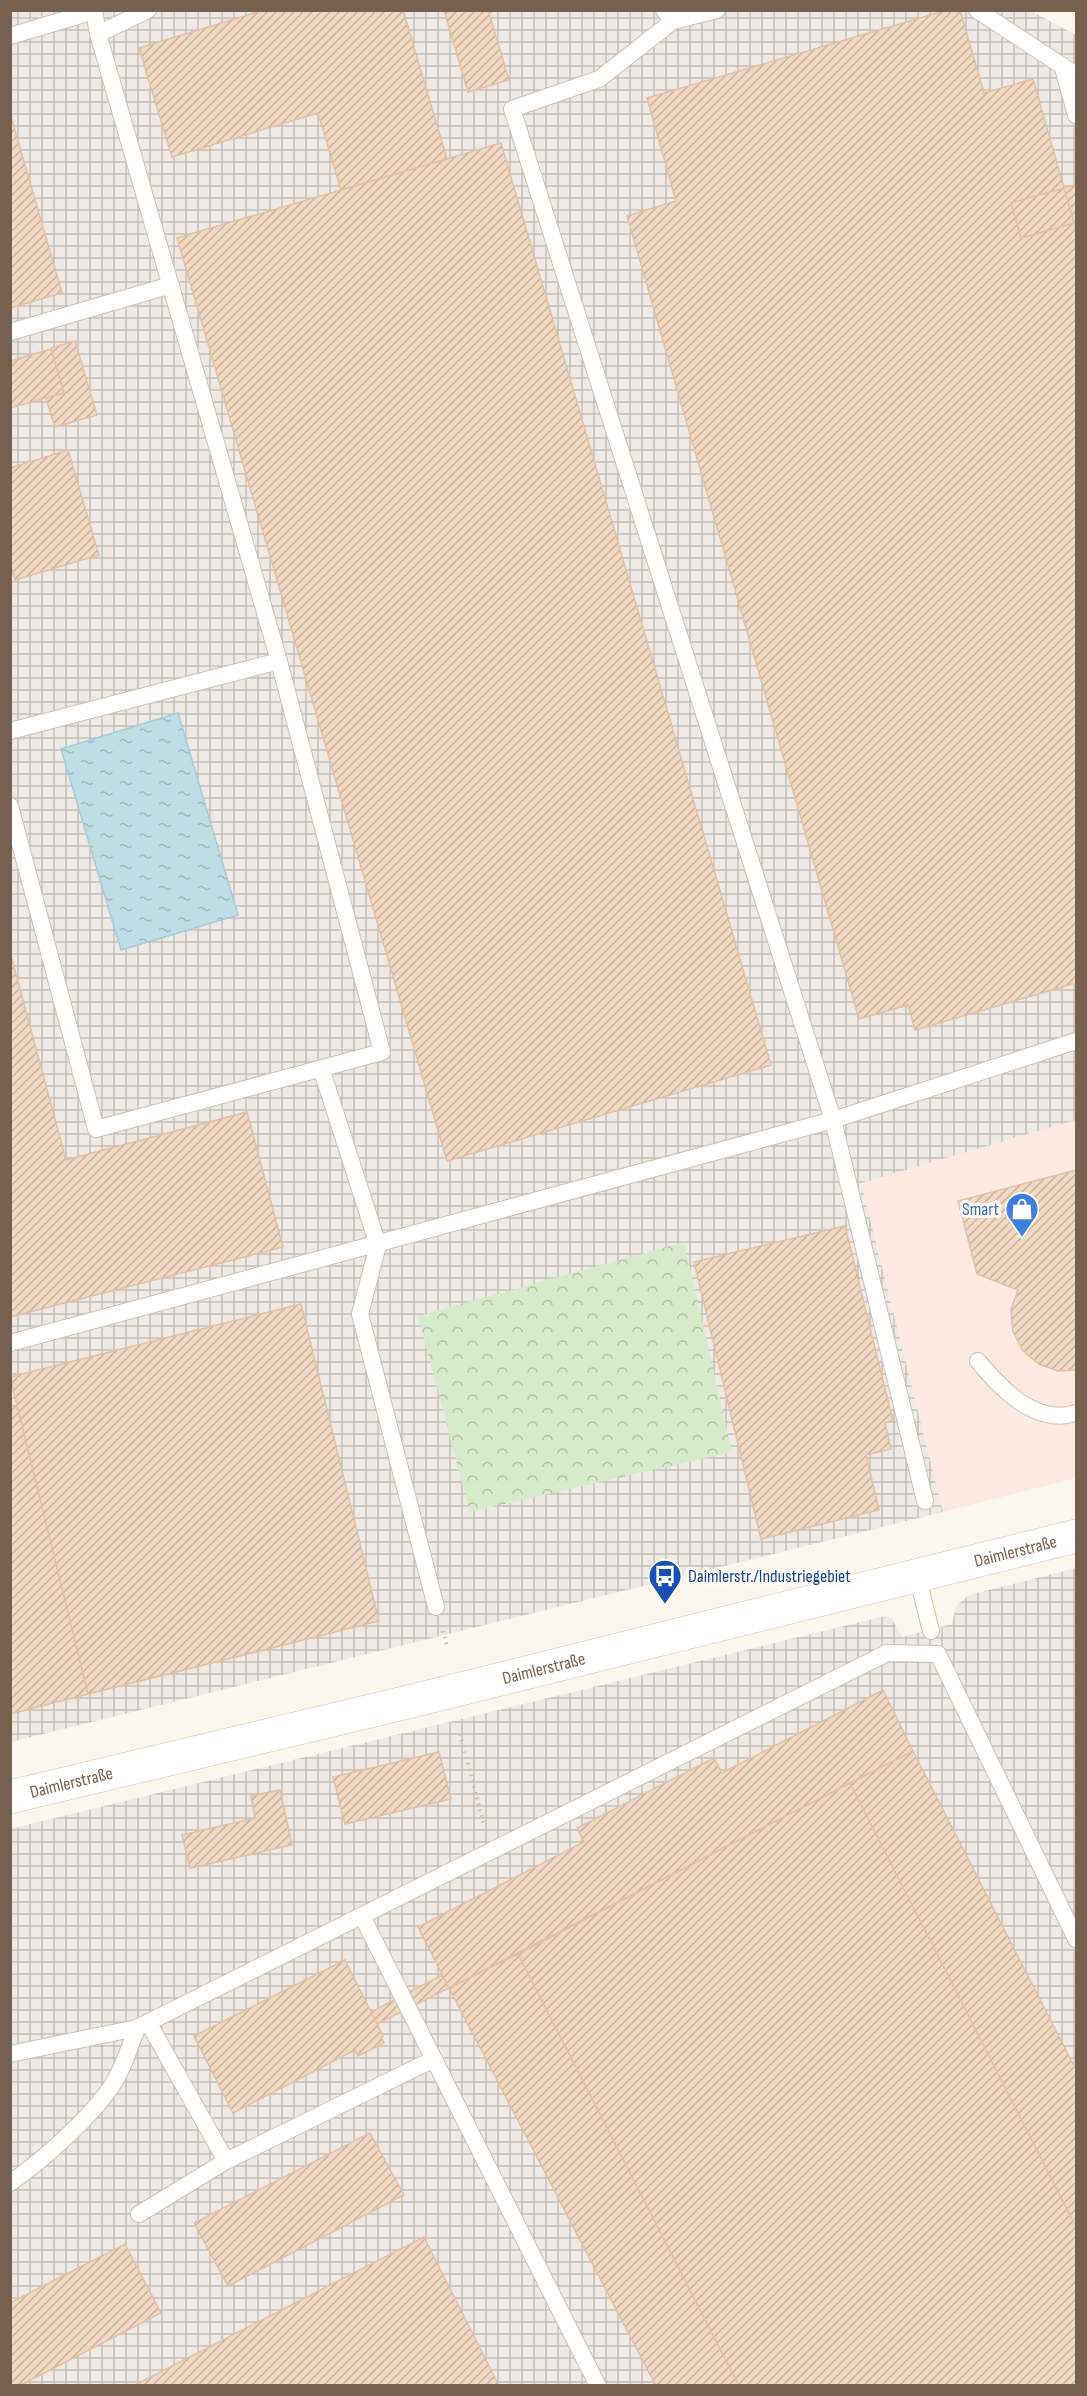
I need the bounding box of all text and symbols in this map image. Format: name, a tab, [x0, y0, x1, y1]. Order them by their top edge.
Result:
shop icon: Smart	[1004, 1191, 1040, 1238]
place label: Smart	[962, 1199, 1000, 1220]
street label: Daimlerstraße	[972, 1531, 1059, 1572]
bus stop icon: Daimlerstr./Industriegebiet	[647, 1558, 683, 1605]
place label: Daimlerstr./Industriegebiet	[688, 1566, 851, 1587]
street label: Daimlerstraße	[500, 1648, 587, 1689]
street label: Daimlerstraße	[28, 1763, 115, 1803]

